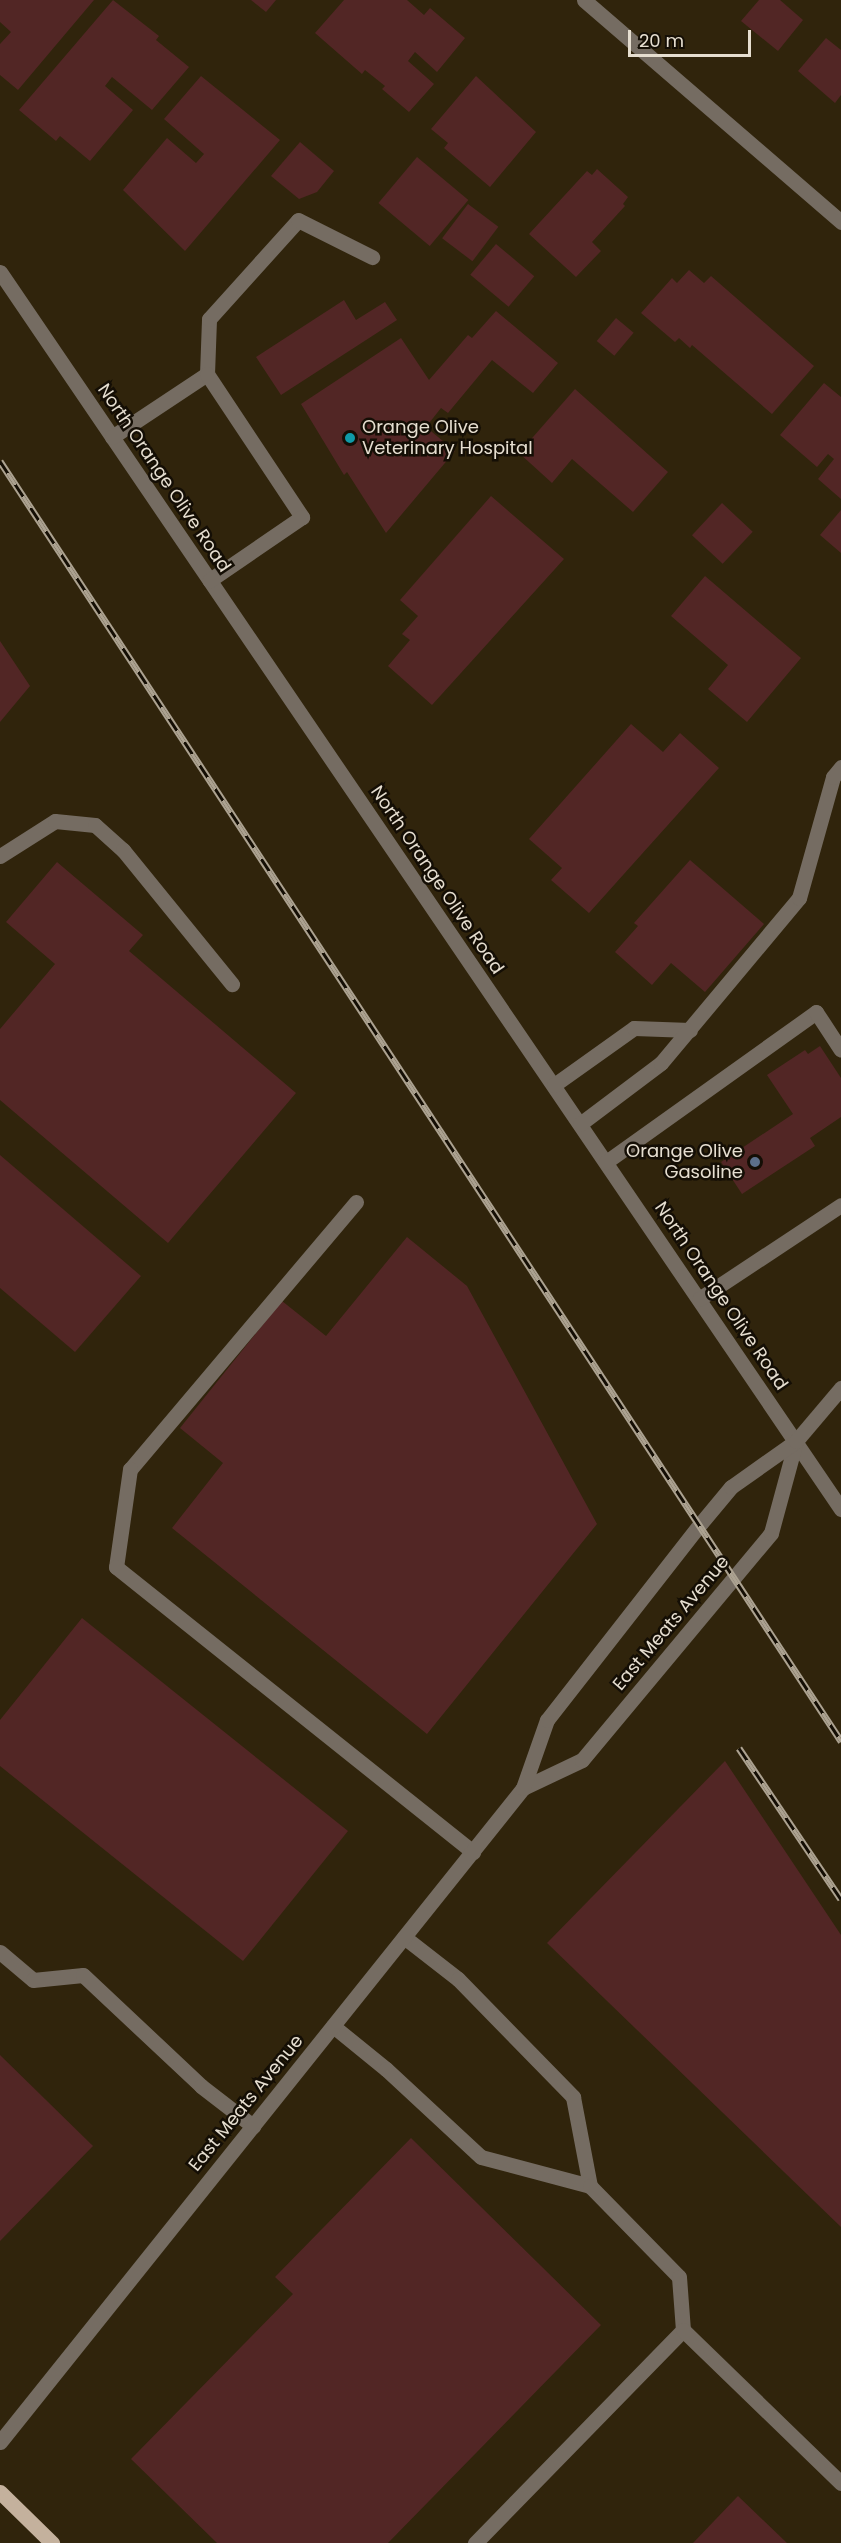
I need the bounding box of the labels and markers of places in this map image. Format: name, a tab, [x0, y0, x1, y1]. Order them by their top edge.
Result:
place label: Orange Olive Veterinary Hospital	[362, 417, 533, 460]
marker: Orange Olive Veterinary Hospital	[343, 431, 357, 445]
place label: Orange Olive Gasoline	[626, 1141, 743, 1184]
marker: Orange Olive Gasoline	[748, 1155, 762, 1169]

